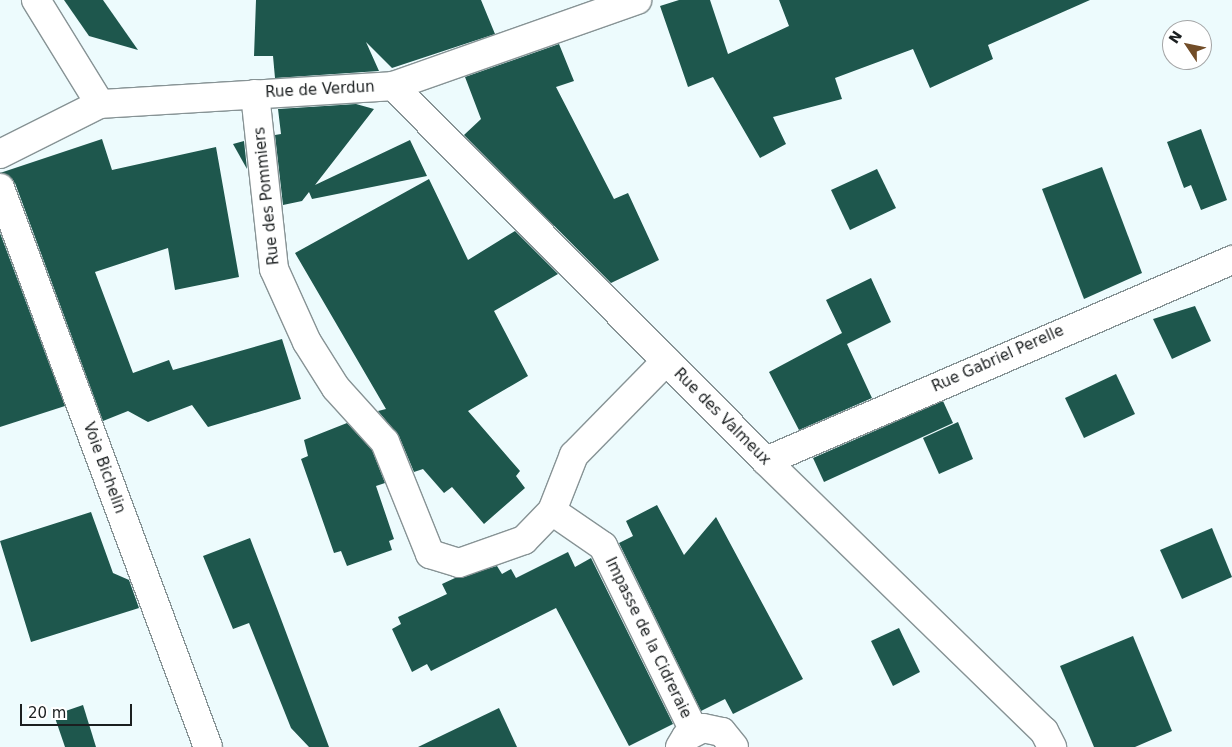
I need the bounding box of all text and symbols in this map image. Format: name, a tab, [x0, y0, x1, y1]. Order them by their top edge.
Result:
north arrow	[1162, 20, 1212, 70]
text: N	[1165, 28, 1185, 47]
street label: Rue de Verdun	[265, 78, 375, 102]
street label: Rue des Pommiers	[251, 126, 283, 266]
street label: Rue Gabriel Perelle	[929, 322, 1067, 396]
street label: Rue des Valmeux	[670, 365, 774, 469]
street label: Voie Bichelin	[79, 420, 129, 516]
street label: Impasse de la Cidreraie	[601, 555, 695, 721]
scale bar	[22, 694, 135, 726]
text: 20 m	[28, 704, 66, 722]

